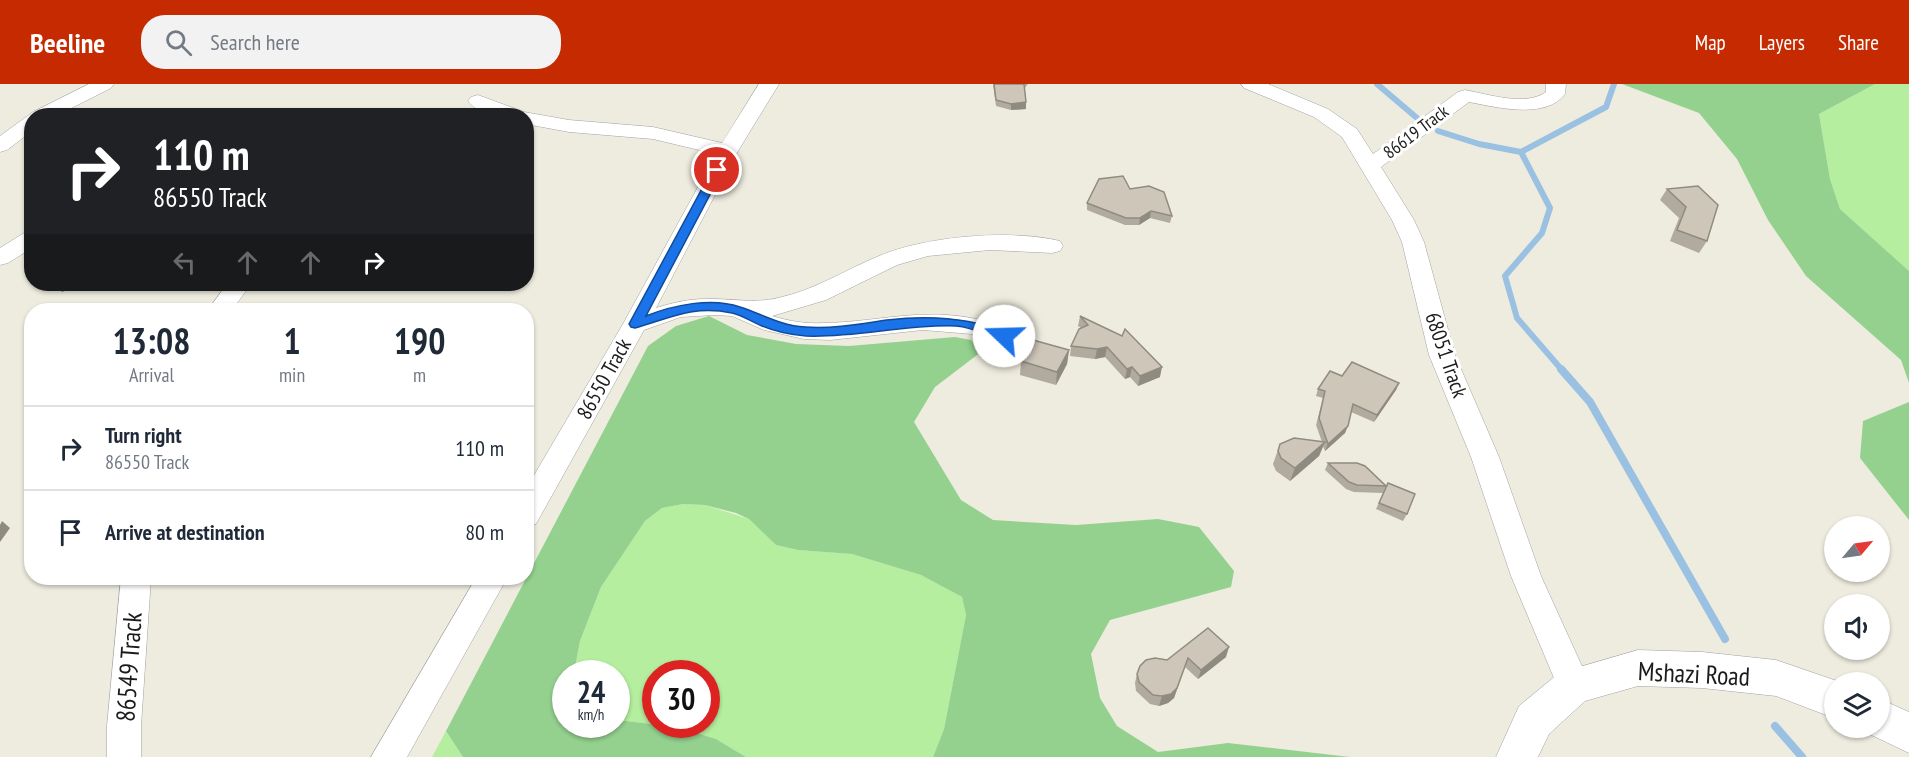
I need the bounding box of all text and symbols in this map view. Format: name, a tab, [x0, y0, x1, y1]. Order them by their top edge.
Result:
search box	[141, 15, 561, 69]
text: Beeline	[30, 24, 105, 61]
icon: search	[162, 26, 195, 59]
text: Search here	[210, 28, 300, 56]
text: Map	[1695, 29, 1726, 56]
text: Layers	[1759, 29, 1805, 56]
text: Share	[1838, 29, 1879, 56]
street label: 86619 Track	[1378, 100, 1453, 164]
text: 110 m	[153, 127, 250, 182]
icon: right	[54, 132, 132, 210]
pin	[691, 144, 742, 195]
icon: arrive	[700, 153, 733, 186]
text: 86550 Track	[153, 180, 267, 214]
icon: left	[168, 246, 201, 279]
icon: ahead	[231, 246, 264, 279]
icon: ahead	[294, 246, 327, 279]
icon: right	[357, 246, 390, 279]
position arrow	[972, 304, 1036, 368]
street label: 68051 Track	[1419, 309, 1474, 401]
text: 13:08	[113, 317, 190, 364]
text: 1	[283, 317, 301, 364]
text: 190	[394, 317, 445, 364]
street label: 86550 Track	[570, 333, 637, 424]
text: Arrival	[129, 362, 174, 388]
text: min	[279, 362, 305, 388]
text: m	[413, 362, 426, 388]
text: Turn right	[105, 421, 182, 449]
icon: right	[54, 432, 87, 465]
text: 110 m	[455, 434, 504, 462]
text: 86550 Track	[105, 449, 189, 475]
icon: arrive	[54, 516, 87, 549]
north arrow	[1824, 516, 1890, 582]
map controls	[1824, 516, 1890, 738]
text: Arrive at destination	[105, 518, 265, 546]
text: 80 m	[465, 518, 504, 546]
button: sound	[1824, 594, 1890, 660]
street label: 86549 Track	[108, 611, 149, 723]
street label: Mshazi Road	[1637, 654, 1751, 693]
speed limit sign: 30	[642, 660, 720, 738]
text: 24	[577, 672, 605, 711]
button: layers	[1824, 672, 1890, 738]
text: km/h	[578, 705, 604, 724]

